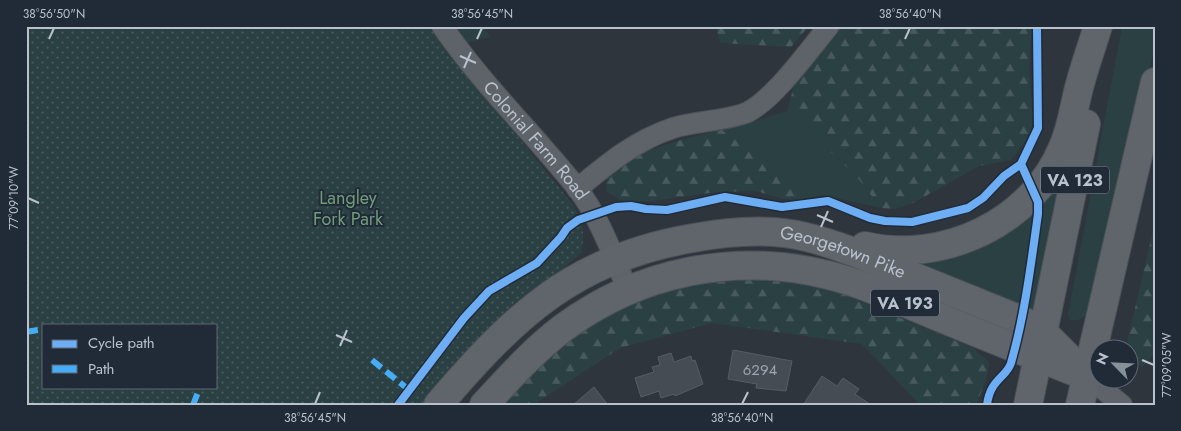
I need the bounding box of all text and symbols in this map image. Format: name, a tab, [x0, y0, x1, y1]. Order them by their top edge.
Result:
text: 38°56'50"N	[23, 5, 85, 23]
text: 38°56'45"N	[451, 5, 513, 23]
text: 38°56'40"N	[879, 5, 941, 23]
street label: Colonial Farm Road	[477, 75, 595, 205]
text: 77°09'10"W	[5, 166, 23, 230]
road number: VA 123	[1041, 166, 1109, 194]
park label: Langley Fork Park	[313, 185, 383, 232]
street label: Georgetown Pike	[779, 220, 909, 285]
road number: VA 193	[871, 290, 939, 316]
legend	[42, 324, 218, 388]
text: Cycle path	[88, 332, 155, 354]
text: 77°09'05"W	[1158, 332, 1176, 397]
north arrow	[1088, 338, 1138, 388]
text: N	[1091, 350, 1114, 368]
text: Path	[88, 358, 114, 380]
house number: 6294	[743, 359, 778, 381]
text: 38°56'45"N	[284, 409, 346, 427]
text: 38°56'40"N	[711, 409, 773, 427]

